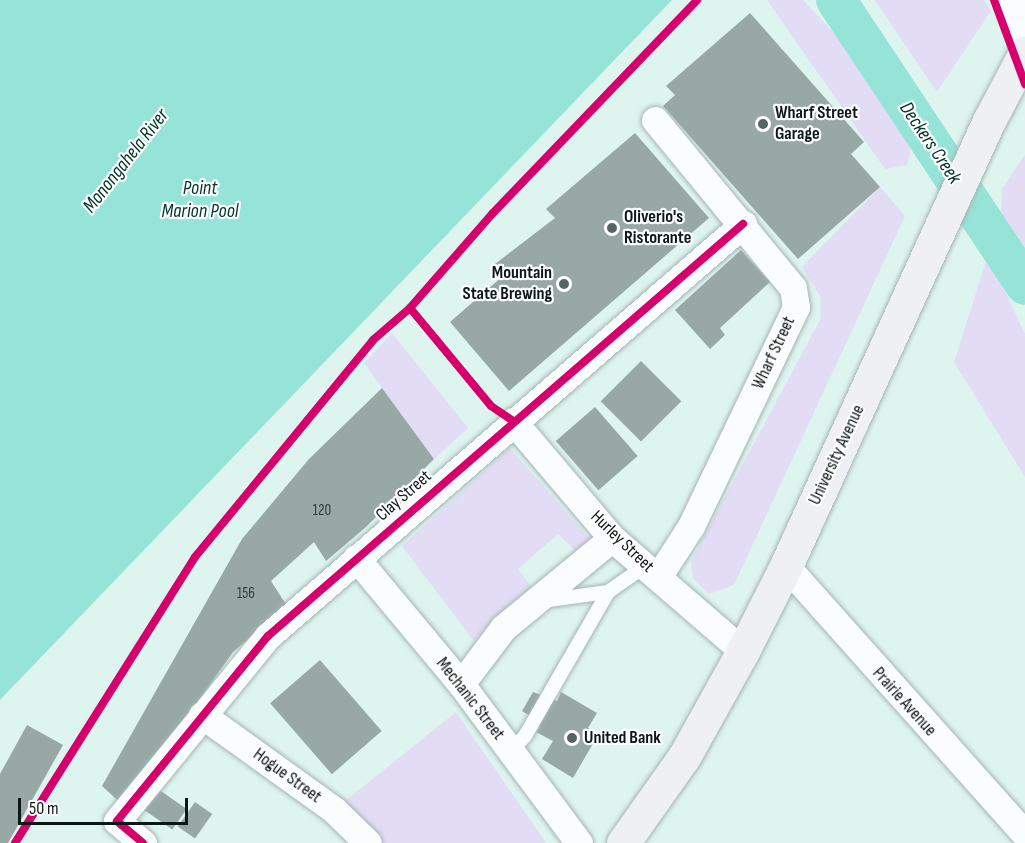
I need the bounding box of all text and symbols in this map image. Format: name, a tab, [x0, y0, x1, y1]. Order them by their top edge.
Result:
water label: Deckers Creek	[894, 97, 966, 189]
place label: Wharf Street Garage	[775, 103, 858, 146]
water label: Monongahela River	[78, 104, 174, 218]
marker: Wharf Street Garage	[756, 117, 770, 131]
water label: Point Marion Pool	[162, 177, 238, 224]
place label: Oliverio's Ristorante	[624, 207, 691, 250]
marker: Oliverio's Ristorante	[605, 221, 619, 235]
place label: Mountain State Brewing	[463, 263, 552, 306]
marker: Mountain State Brewing	[557, 277, 571, 291]
street label: Wharf Street	[748, 313, 800, 393]
street label: University Avenue	[804, 401, 870, 509]
street label: Clay Street	[372, 466, 436, 526]
house number: 120	[313, 502, 331, 520]
street label: Hurley Street	[586, 506, 658, 578]
house number: 156	[237, 585, 255, 603]
street label: Mechanic Street	[431, 653, 509, 745]
street label: Prairie Avenue	[867, 663, 941, 741]
place label: United Bank	[584, 727, 661, 749]
marker: United Bank	[565, 731, 579, 745]
street label: Hogue Street	[249, 744, 325, 808]
scale bar	[21, 786, 190, 824]
text: 50 m	[29, 798, 59, 819]

